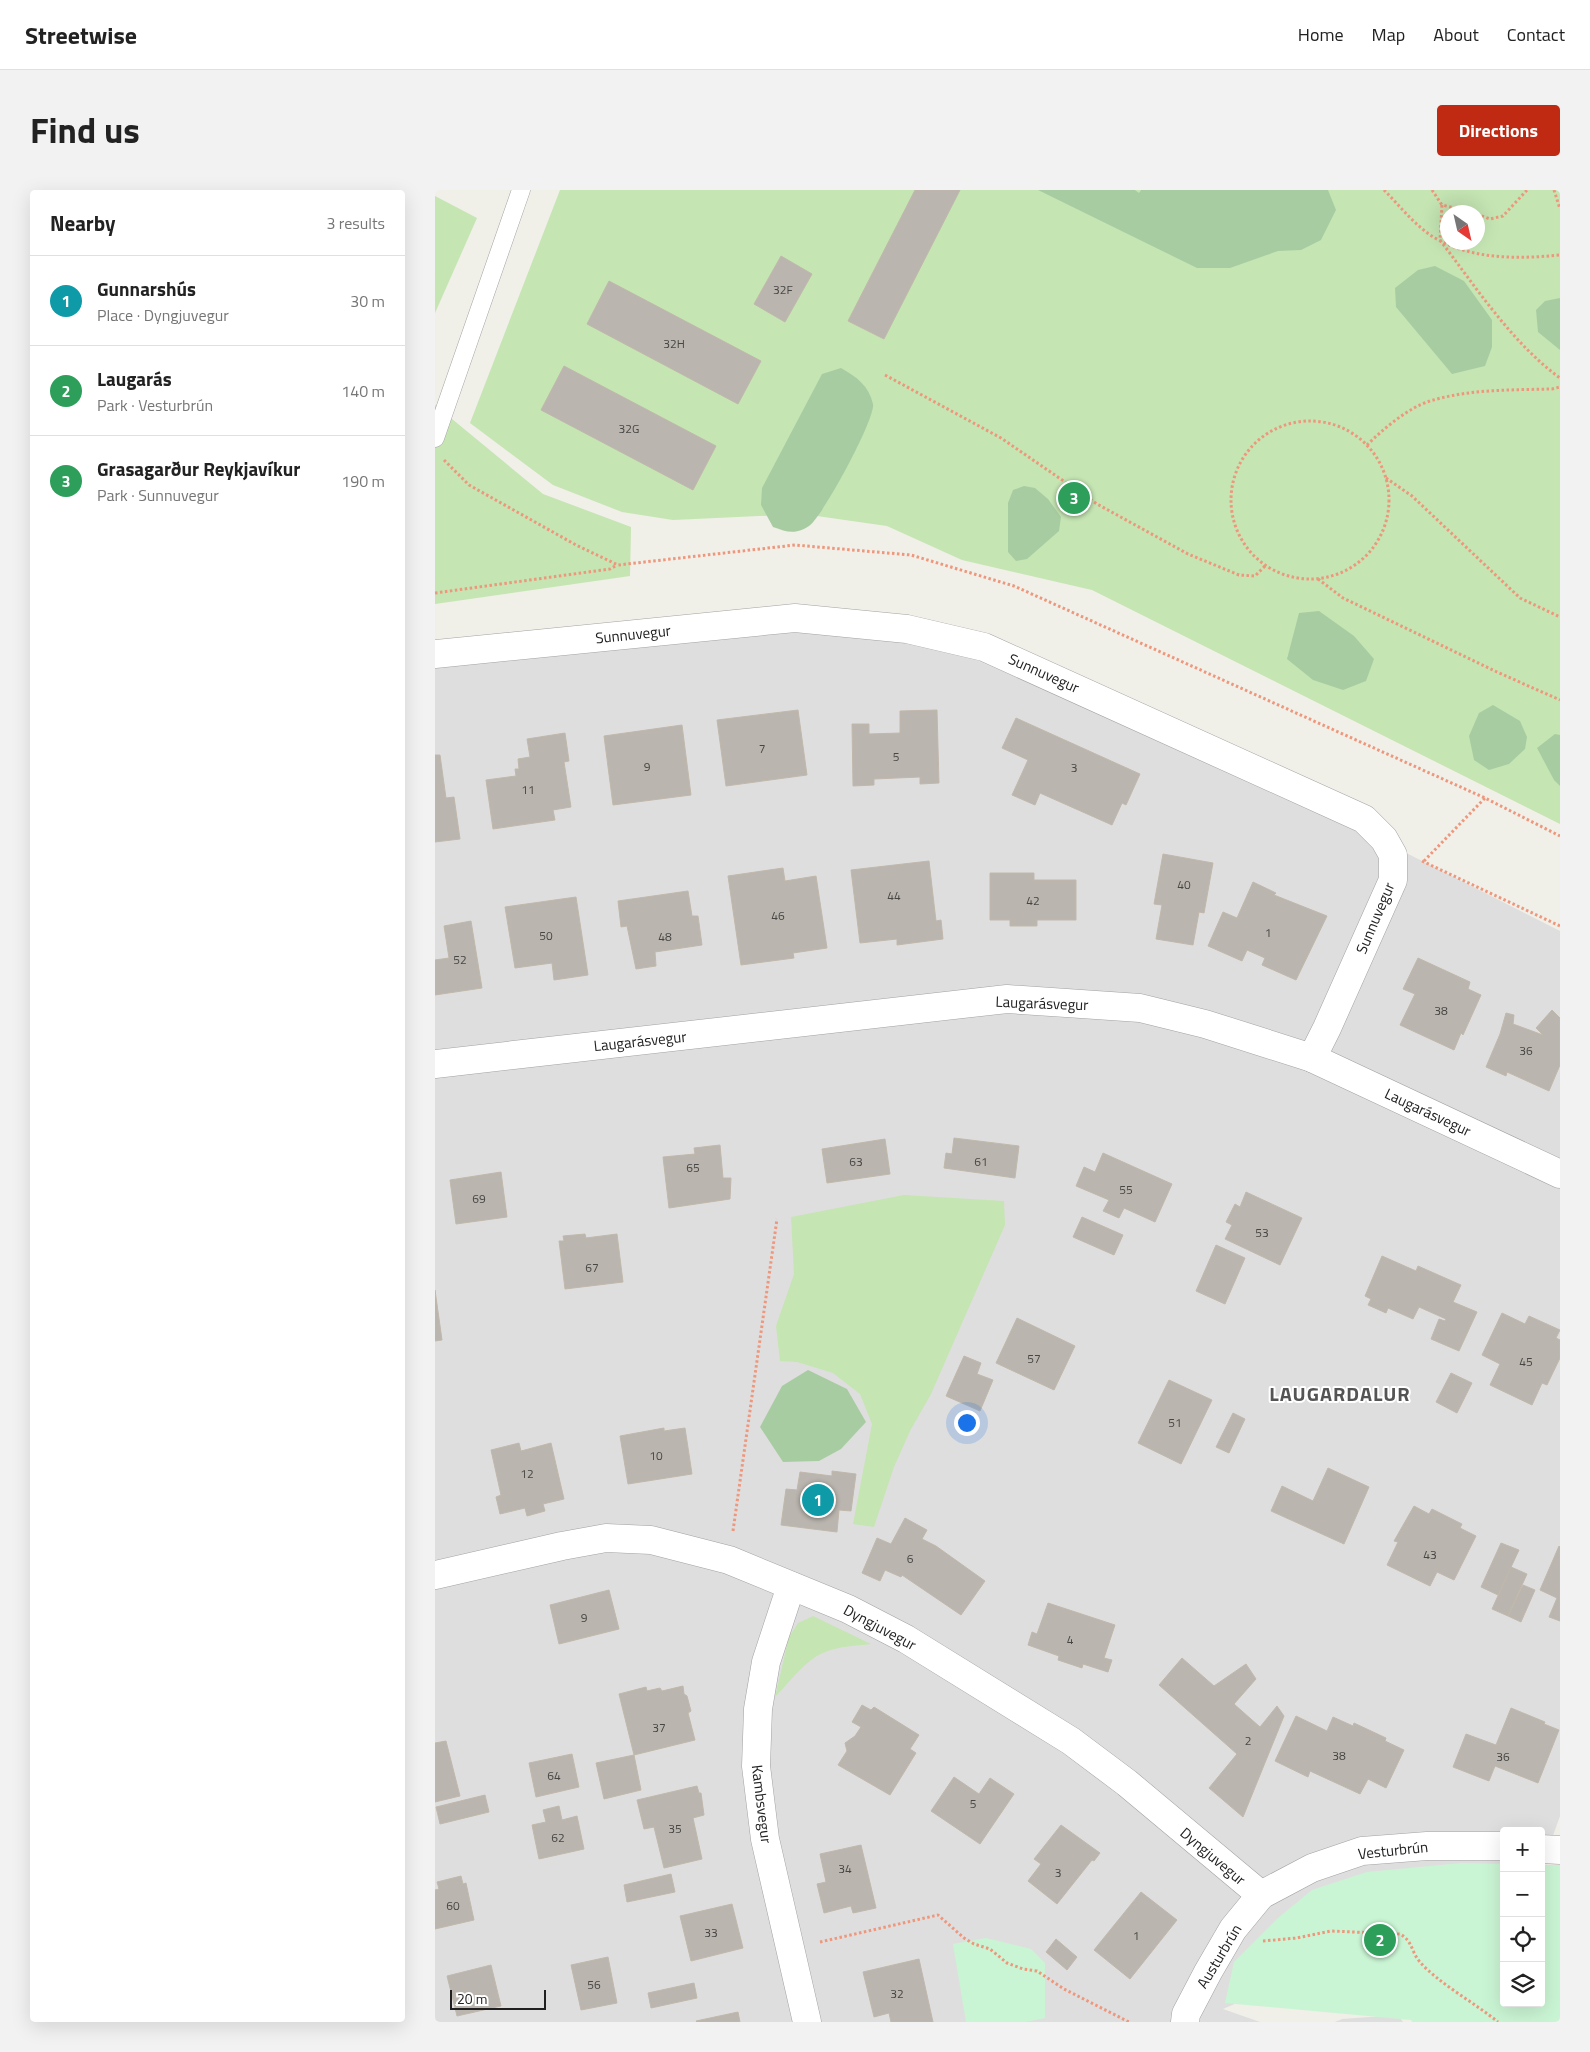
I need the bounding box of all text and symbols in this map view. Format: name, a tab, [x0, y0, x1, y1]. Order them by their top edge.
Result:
text: Streetwise	[25, 17, 137, 53]
text: Home	[1298, 21, 1344, 48]
text: Map	[1372, 21, 1405, 48]
text: About	[1433, 21, 1479, 48]
text: Contact	[1507, 21, 1565, 48]
text: Find us	[30, 103, 140, 157]
button: Directions	[1437, 105, 1560, 156]
north arrow	[1440, 205, 1485, 250]
text: Nearby	[50, 207, 115, 239]
text: 3 results	[326, 211, 385, 235]
text: Gunnarshús	[97, 274, 196, 303]
house number: 32F	[773, 280, 793, 299]
text: 1	[62, 289, 70, 313]
text: 30 m	[350, 289, 385, 313]
text: Place · Dyngjuvegur	[97, 303, 229, 327]
house number: 32H	[663, 334, 685, 353]
text: Laugarás	[97, 364, 172, 393]
text: 2	[62, 379, 70, 403]
text: 140 m	[341, 379, 385, 403]
text: Park · Vesturbrún	[97, 393, 213, 417]
house number: 32G	[619, 419, 639, 438]
text: Grasagarður Reykjavíkur	[97, 454, 300, 483]
text: 3	[62, 469, 70, 493]
text: 190 m	[341, 469, 385, 493]
pin: 3	[1058, 479, 1090, 517]
text: Park · Sunnuvegur	[97, 483, 219, 507]
street label: Sunnuvegur	[594, 619, 672, 649]
street label: Sunnuvegur	[1005, 647, 1083, 699]
house number: 7	[759, 739, 765, 758]
house number: 5	[893, 747, 900, 766]
house number: 9	[644, 757, 651, 776]
house number: 3	[1071, 758, 1077, 777]
house number: 11	[521, 780, 535, 799]
house number: 40	[1177, 875, 1191, 894]
street label: Sunnuvegur	[1350, 879, 1400, 957]
house number: 44	[887, 886, 901, 905]
house number: 42	[1026, 891, 1040, 910]
house number: 46	[771, 906, 785, 925]
house number: 1	[1265, 923, 1271, 942]
house number: 50	[539, 926, 553, 945]
house number: 48	[658, 927, 672, 946]
house number: 52	[453, 950, 467, 969]
street label: Laugarásvegur	[995, 990, 1089, 1016]
house number: 38	[1434, 1001, 1448, 1020]
street label: Laugarásvegur	[593, 1025, 687, 1057]
house number: 36	[1519, 1041, 1533, 1060]
street label: Laugarásvegur	[1381, 1082, 1475, 1142]
house number: 63	[849, 1152, 863, 1171]
house number: 61	[974, 1152, 988, 1171]
house number: 65	[686, 1158, 700, 1177]
house number: 55	[1119, 1180, 1133, 1199]
house number: 69	[472, 1189, 486, 1208]
house number: 53	[1255, 1223, 1269, 1242]
house number: 67	[585, 1258, 599, 1277]
house number: 57	[1027, 1349, 1041, 1368]
house number: 45	[1519, 1352, 1533, 1371]
district label: LAUGARDALUR	[1269, 1378, 1411, 1409]
your location	[954, 1410, 980, 1436]
house number: 51	[1168, 1413, 1182, 1432]
house number: 10	[649, 1446, 663, 1465]
house number: 12	[520, 1464, 534, 1483]
pin: 1	[802, 1481, 834, 1519]
house number: 43	[1423, 1545, 1437, 1564]
house number: 6	[907, 1549, 914, 1568]
street label: Dyngjuvegur	[839, 1598, 921, 1656]
house number: 9	[581, 1608, 588, 1627]
house number: 4	[1067, 1630, 1074, 1649]
house number: 37	[652, 1718, 666, 1737]
house number: 2	[1245, 1731, 1251, 1750]
house number: 38	[1332, 1746, 1346, 1765]
house number: 36	[1496, 1747, 1510, 1766]
street label: Kambsvegur	[746, 1763, 778, 1845]
house number: 64	[547, 1766, 561, 1785]
house number: 5	[970, 1794, 977, 1813]
house number: 35	[668, 1819, 682, 1838]
street label: Dyngjuvegur	[1175, 1822, 1251, 1890]
map controls	[1500, 1827, 1545, 2007]
button: +	[1500, 1827, 1545, 1872]
house number: 62	[551, 1828, 565, 1847]
street label: Vesturbrún	[1357, 1835, 1429, 1865]
house number: 34	[838, 1859, 852, 1878]
house number: 3	[1055, 1863, 1061, 1882]
button: −	[1500, 1872, 1545, 1917]
house number: 60	[446, 1896, 460, 1915]
button: locate	[1500, 1917, 1545, 1962]
street label: Austurbrún	[1191, 1919, 1247, 1993]
pin: 2	[1364, 1921, 1396, 1959]
house number: 33	[704, 1923, 718, 1942]
house number: 1	[1133, 1926, 1139, 1945]
button: layers	[1500, 1962, 1545, 2007]
house number: 56	[587, 1975, 601, 1994]
house number: 32	[890, 1984, 904, 2003]
scale bar	[450, 1987, 546, 2010]
text: 20 m	[457, 1988, 487, 2009]

